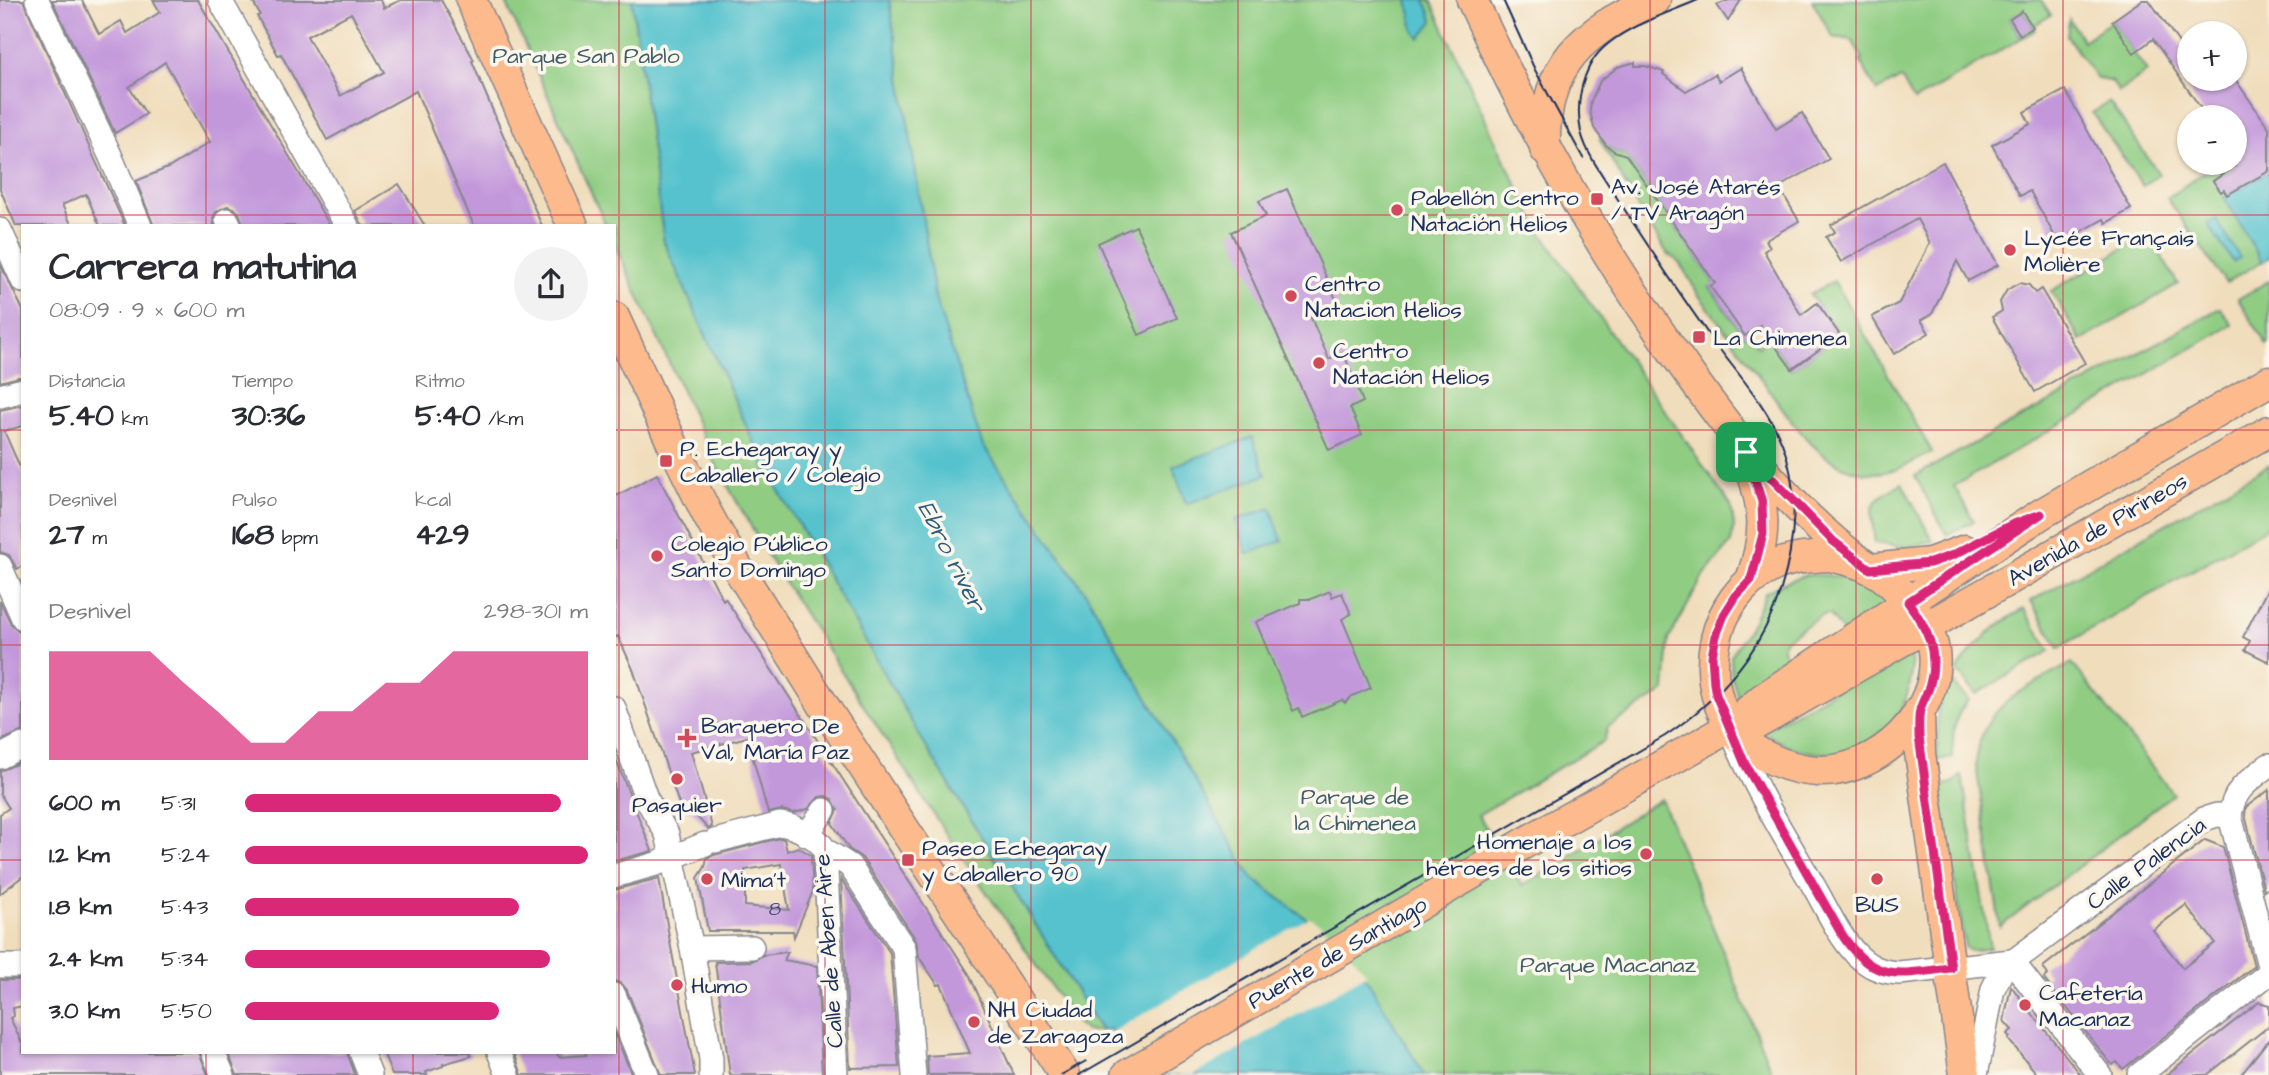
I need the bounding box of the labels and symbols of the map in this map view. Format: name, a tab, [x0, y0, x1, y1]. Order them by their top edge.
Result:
park label: Parque San Pablo	[492, 40, 680, 72]
place label: Av. José Atarés / TV Aragón	[1611, 171, 1781, 230]
place label: Pabellón Centro Natación Helios	[1411, 182, 1579, 240]
marker: Av. José Atarés / TV Aragón	[1589, 191, 1605, 207]
marker: Pabellón Centro Natación Helios	[1389, 202, 1405, 218]
place label: Lycée Français Molière	[2024, 222, 2194, 280]
marker: Lycée Français Molière	[2002, 242, 2018, 258]
place label: Centro Natacion Helios	[1305, 268, 1462, 326]
marker: Centro Natacion Helios	[1283, 288, 1299, 304]
place label: La Chimenea	[1713, 322, 1847, 354]
marker: La Chimenea	[1691, 329, 1707, 345]
place label: Centro Natación Helios	[1333, 335, 1490, 393]
marker: Centro Natación Helios	[1311, 355, 1327, 371]
pin	[1716, 422, 1776, 482]
place label: P. Echegaray y Caballero / Colegio	[680, 433, 880, 492]
marker: P. Echegaray y Caballero / Colegio	[658, 453, 674, 469]
street label: Avenida de Pirineos	[2002, 465, 2193, 594]
water label: Ebro river	[909, 495, 995, 620]
place label: Colegio Público Santo Domingo	[671, 528, 828, 587]
marker: Colegio Público Santo Domingo	[649, 548, 665, 564]
place label: Barquero De Val, María Paz	[701, 710, 850, 768]
marker: Barquero De Val, María Paz	[679, 730, 695, 746]
marker: Pasquier	[669, 771, 685, 787]
park label: Parque de la Chimenea	[1294, 781, 1416, 839]
place label: Pasquier	[632, 789, 722, 821]
street label: Calle Palencia	[2080, 809, 2213, 918]
place label: Homenaje a los héroes de los sitios	[1426, 826, 1632, 884]
place label: Paseo Echegaray y Caballero 90	[922, 832, 1107, 891]
marker: Homenaje a los héroes de los sitios	[1638, 846, 1654, 862]
marker: Paseo Echegaray y Caballero 90	[900, 852, 916, 868]
street label: Calle de Aben Aire	[806, 853, 852, 1049]
place label: Mima't	[721, 864, 787, 896]
marker: Mima't	[699, 871, 715, 887]
marker: BUS	[1869, 871, 1885, 887]
street label: Puente de Santiago	[1242, 888, 1433, 1018]
place label: BUS	[1855, 889, 1899, 921]
house number: 8	[769, 896, 781, 923]
park label: Parque Macanaz	[1520, 949, 1697, 981]
place label: Humo	[691, 970, 748, 1002]
marker: Humo	[669, 977, 685, 993]
place label: Cafetería Macanaz	[2039, 977, 2143, 1035]
place label: NH Ciudad de Zaragoza	[988, 994, 1124, 1053]
marker: Cafetería Macanaz	[2017, 997, 2033, 1013]
marker: NH Ciudad de Zaragoza	[966, 1014, 982, 1030]

